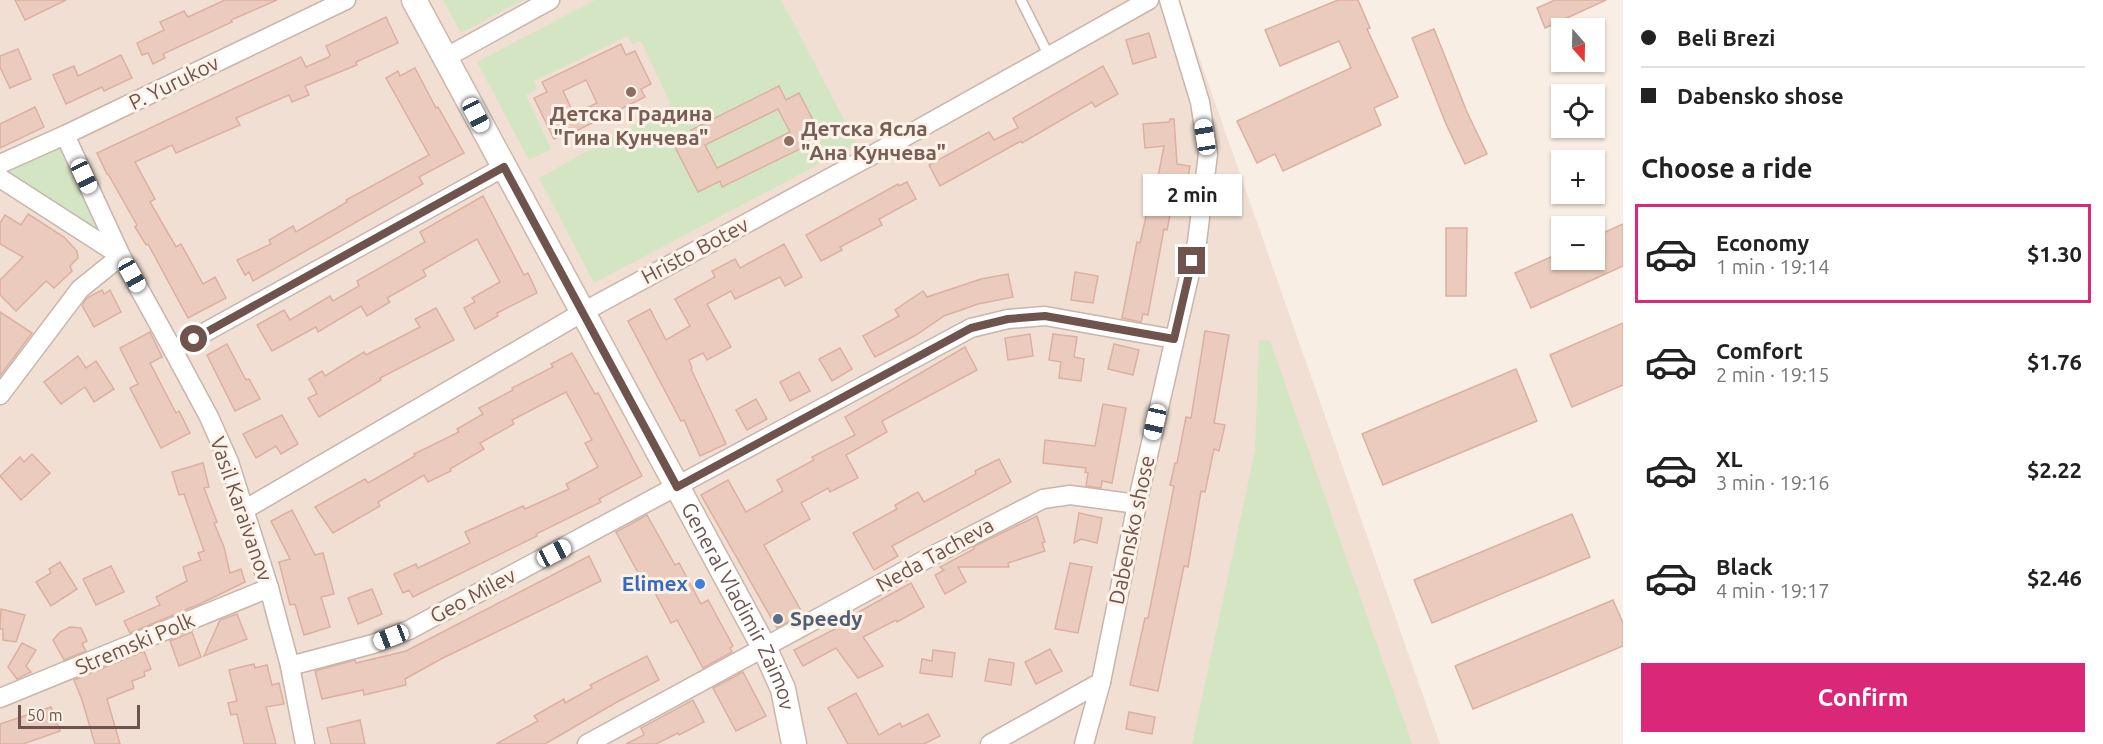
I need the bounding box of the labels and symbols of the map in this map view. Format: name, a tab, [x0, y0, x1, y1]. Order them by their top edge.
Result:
north arrow	[1551, 18, 1605, 72]
street label: P. Yurukov	[125, 50, 222, 114]
marker: Детска Градина "Гина Кунчева"	[624, 85, 638, 99]
car	[460, 95, 492, 135]
place label: Детска Градина "Гина Кунчева"	[550, 101, 712, 149]
place label: Детска Ясла "Ана Кунчева"	[801, 116, 946, 164]
car	[1193, 118, 1217, 156]
marker: Детска Ясла "Ана Кунчева"	[782, 134, 796, 148]
car	[68, 156, 100, 196]
callout: 2 min	[1142, 174, 1242, 216]
street label: Hristo Botev	[637, 212, 752, 288]
route end	[1178, 247, 1205, 274]
car	[115, 255, 149, 295]
route start	[180, 325, 207, 352]
car	[1142, 402, 1168, 442]
street label: Vasil Karaivanov	[206, 433, 278, 584]
street label: Dabensko shose	[1103, 453, 1159, 607]
street label: General Vladimir Zaimov	[677, 498, 800, 712]
street label: Neda Tacheva	[872, 512, 997, 596]
car	[534, 537, 574, 569]
street label: Geo Milev	[426, 563, 519, 628]
place label: Elimex	[622, 571, 689, 595]
marker: Elimex	[693, 577, 707, 591]
place label: Speedy	[790, 606, 862, 630]
street label: Stremski Polk	[71, 607, 198, 679]
marker: Speedy	[771, 612, 785, 626]
car	[371, 622, 411, 652]
scale bar	[18, 702, 140, 730]

